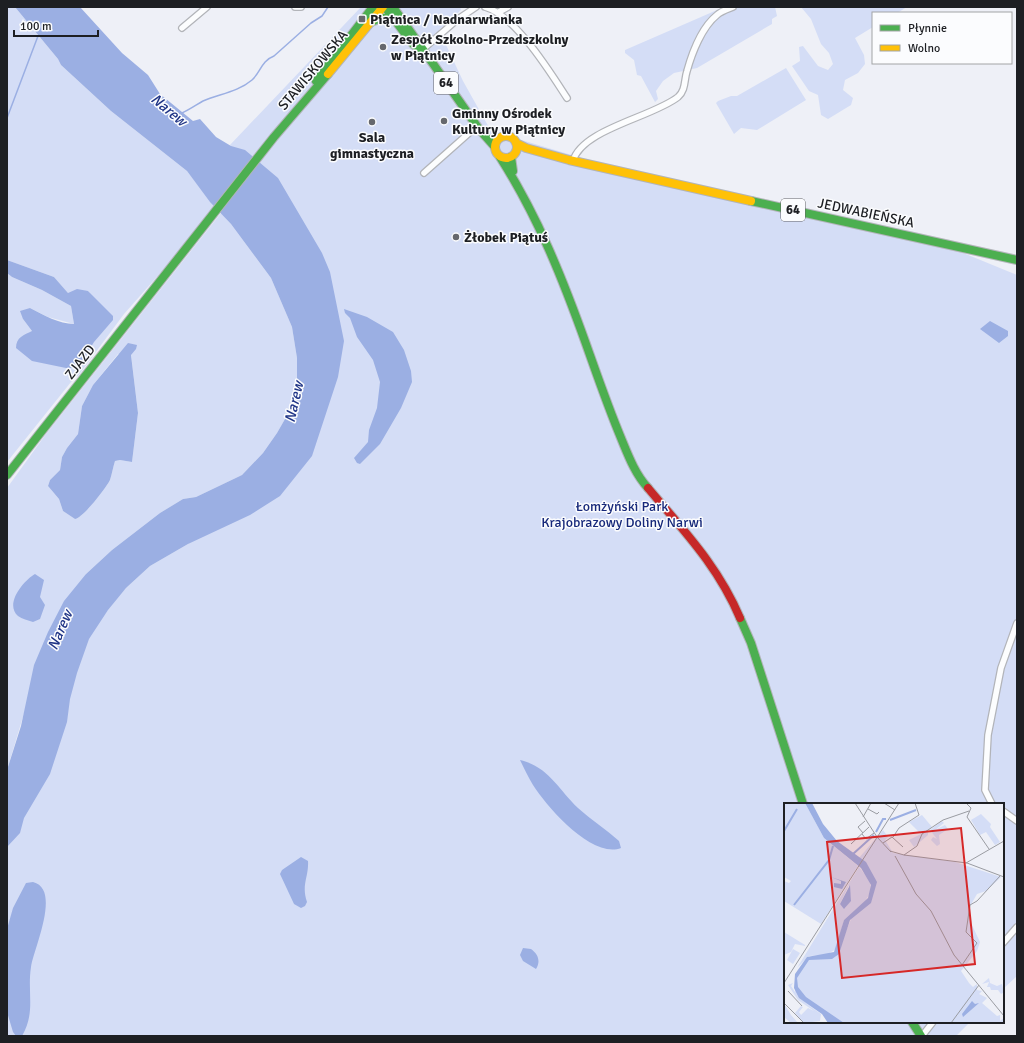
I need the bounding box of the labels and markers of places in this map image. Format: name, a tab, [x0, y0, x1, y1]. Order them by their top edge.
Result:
place label: Piątnica / Nadnarwianka	[370, 11, 523, 28]
marker: Piątnica / Nadnarwianka	[357, 14, 367, 24]
place label: Zespół Szkolno-Przedszkolny w Piątnicy	[391, 31, 568, 64]
marker: Zespół Szkolno-Przedszkolny w Piątnicy	[378, 42, 388, 52]
place label: Gminny Ośrodek Kultury w Piątnicy	[452, 105, 565, 138]
marker: Gminny Ośrodek Kultury w Piątnicy	[439, 116, 449, 126]
marker: Sala gimnastyczna	[367, 117, 377, 127]
place label: Sala gimnastyczna	[330, 129, 414, 162]
place label: Żłobek Piątuś	[464, 229, 548, 246]
marker: Żłobek Piątuś	[451, 232, 461, 242]

